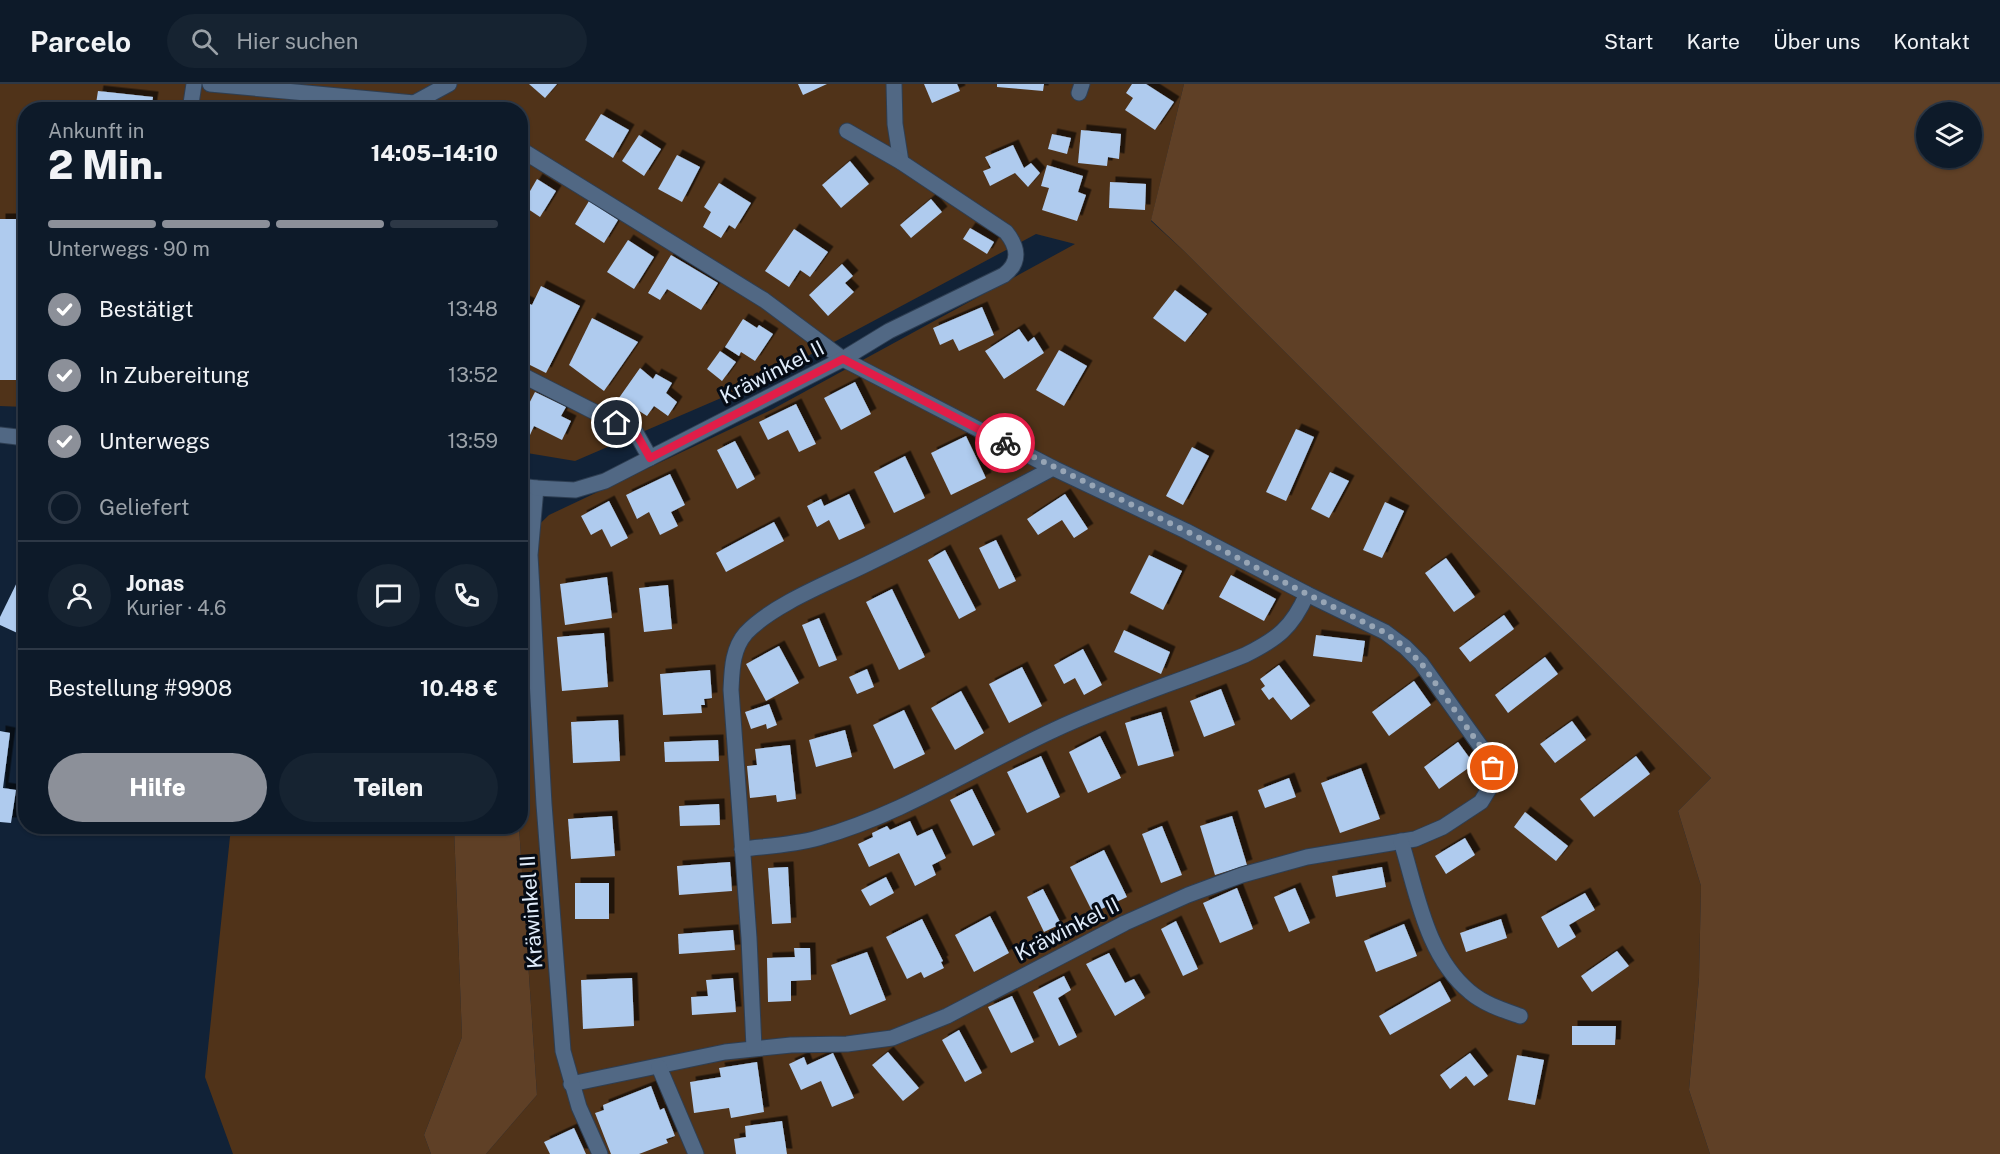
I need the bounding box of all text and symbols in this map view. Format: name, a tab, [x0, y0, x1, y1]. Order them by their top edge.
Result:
search box	[167, 14, 587, 68]
text: Parcelo	[30, 25, 131, 58]
icon: search	[188, 25, 221, 58]
text: Hier suchen	[236, 28, 358, 54]
text: Start	[1604, 29, 1653, 54]
text: Karte	[1686, 29, 1740, 54]
text: Über uns	[1773, 29, 1860, 54]
text: Kontakt	[1893, 29, 1970, 54]
map controls	[1916, 102, 1982, 168]
button: layers	[1916, 102, 1982, 168]
text: Ankunft in	[48, 119, 144, 143]
text: 14:05–14:10	[371, 140, 498, 166]
text: 2 Min.	[48, 142, 164, 188]
text: Unterwegs · 90 m	[48, 237, 210, 261]
icon: check	[48, 293, 81, 326]
text: Bestätigt	[99, 296, 194, 322]
text: 13:48	[447, 297, 498, 321]
street label: Kräwinkel II	[716, 335, 828, 409]
icon: check	[48, 359, 81, 392]
text: In Zubereitung	[99, 362, 250, 388]
text: 13:52	[448, 363, 498, 387]
pin	[591, 397, 642, 448]
icon: home	[600, 406, 633, 439]
courier	[975, 413, 1035, 473]
icon: check	[48, 425, 81, 458]
icon: bike	[989, 427, 1022, 460]
text: Unterwegs	[99, 428, 210, 454]
text: 13:59	[447, 429, 498, 453]
text: Geliefert	[99, 494, 189, 520]
button: person	[48, 564, 111, 627]
button: chat	[357, 564, 420, 627]
button: phone	[435, 564, 498, 627]
text: Jonas	[126, 570, 184, 596]
text: Kurier · 4.6	[126, 596, 226, 620]
text: Bestellung #9908	[48, 675, 232, 701]
text: 10.48 €	[420, 675, 498, 701]
pin	[1467, 742, 1518, 793]
icon: bag	[1476, 751, 1509, 784]
button: Hilfe	[48, 753, 267, 822]
button: Teilen	[279, 753, 498, 822]
street label: Kräwinkel II	[515, 854, 547, 970]
street label: Kräwinkel II	[1011, 892, 1123, 966]

